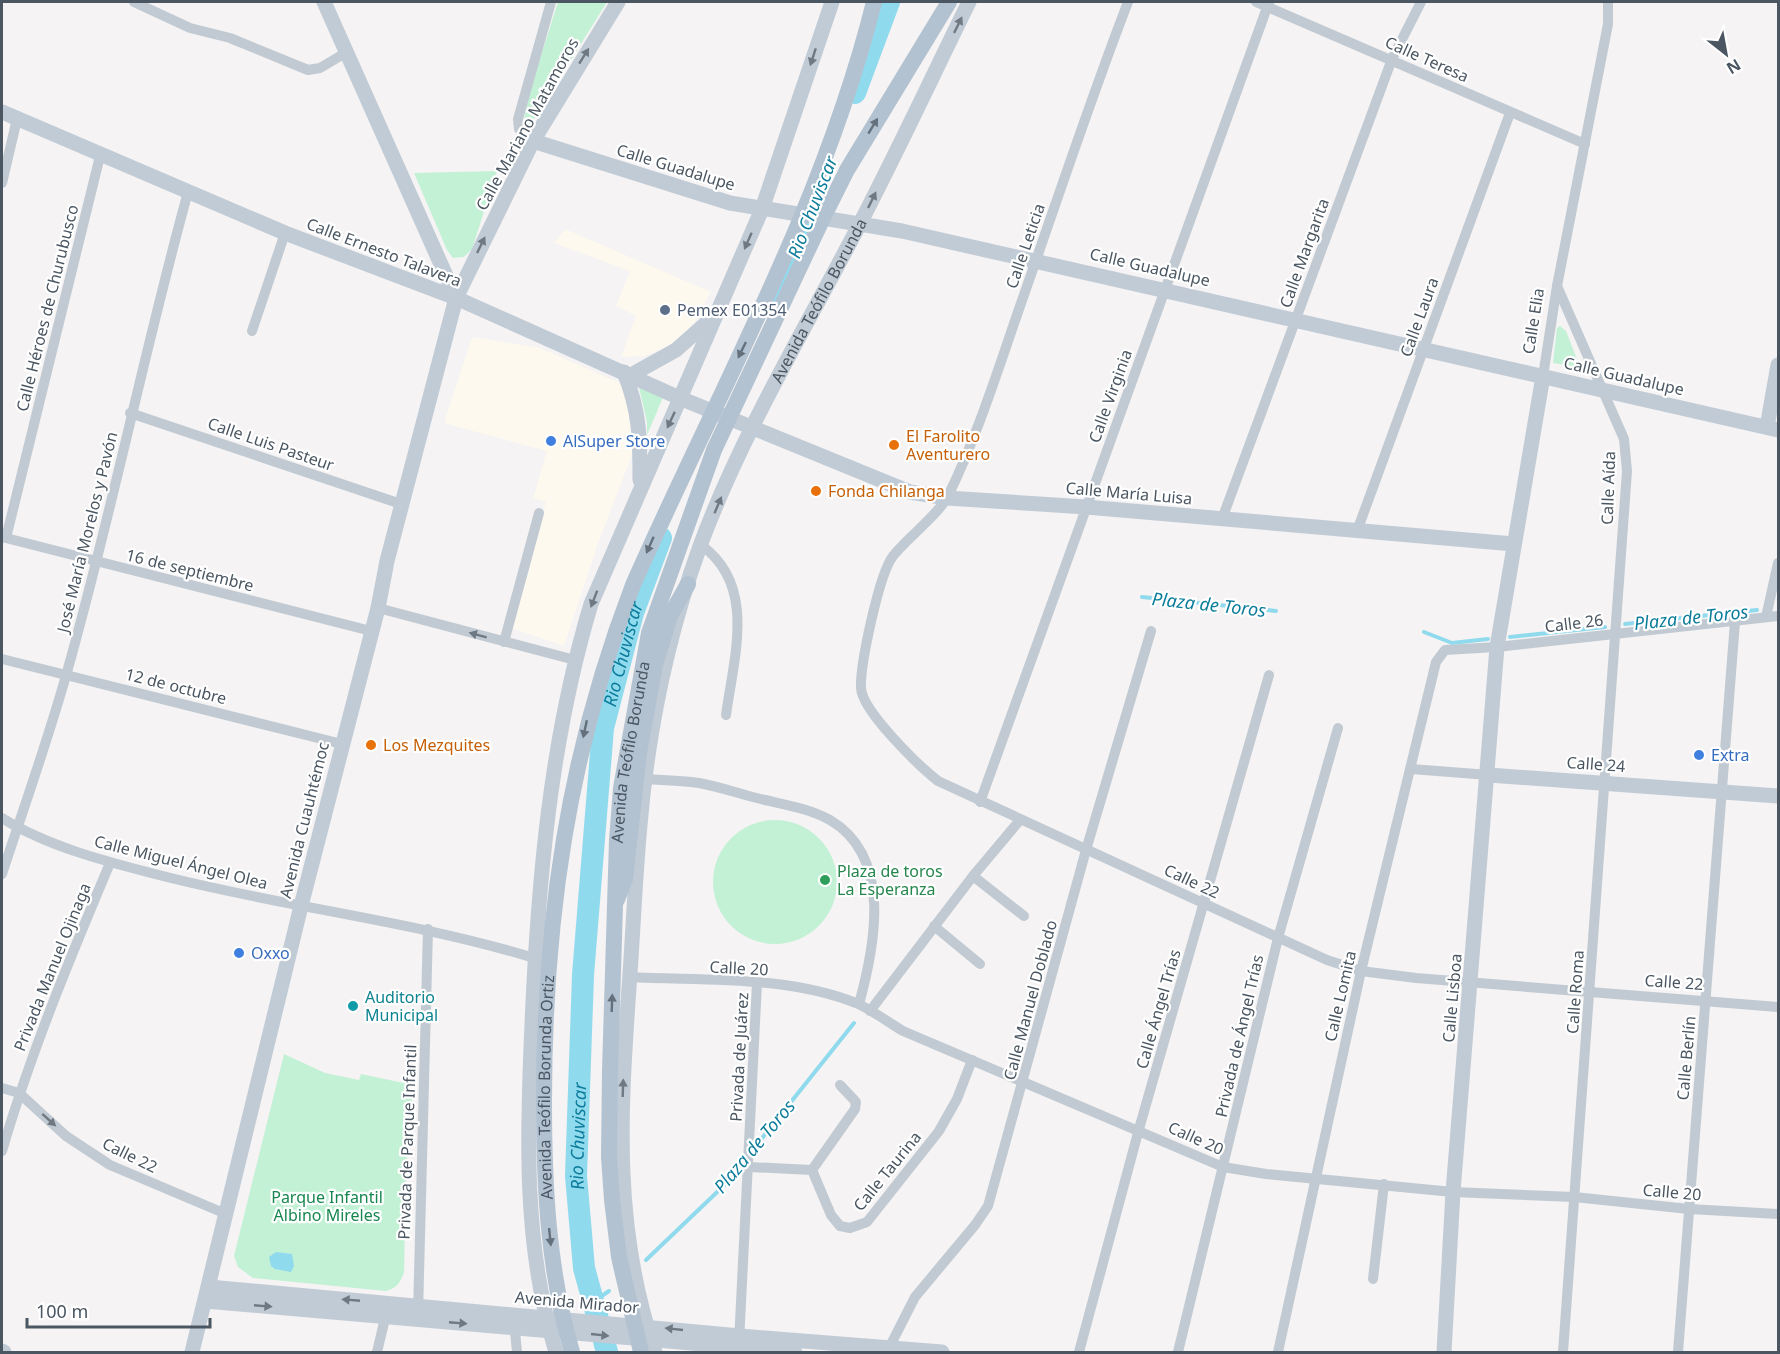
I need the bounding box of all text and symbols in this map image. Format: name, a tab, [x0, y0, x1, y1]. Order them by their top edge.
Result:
one-way arrow	[952, 16, 962, 34]
north arrow	[1696, 24, 1756, 84]
street label: Calle Teresa	[1382, 31, 1472, 87]
street label: Calle Mariano Matamoros	[470, 34, 584, 214]
one-way arrow	[579, 48, 590, 64]
one-way arrow	[808, 48, 817, 66]
text: N	[1722, 54, 1745, 80]
one-way arrow	[868, 118, 879, 134]
street label: Calle Guadalupe	[614, 139, 738, 195]
water label: Rio Chuviscar	[782, 152, 843, 262]
one-way arrow	[867, 191, 876, 208]
street label: Calle Margarita	[1274, 195, 1334, 311]
street label: Calle Leticia	[1000, 201, 1050, 291]
street label: Calle Héroes de Churubusco	[11, 202, 83, 414]
street label: Calle Ernesto Talavera	[303, 212, 465, 292]
street label: Avenida Teófilo Borunda	[766, 214, 872, 387]
one-way arrow	[743, 232, 753, 250]
one-way arrow	[476, 237, 485, 254]
street label: Calle Guadalupe	[1088, 242, 1212, 292]
street label: Calle Laura	[1394, 274, 1444, 360]
street label: Calle Elia	[1517, 286, 1549, 356]
place label: Pemex E01354	[677, 299, 787, 321]
marker: Pemex E01354	[658, 303, 672, 317]
one-way arrow	[737, 341, 747, 358]
street label: Calle Virginia	[1083, 346, 1137, 446]
street label: Calle Guadalupe	[1562, 351, 1686, 401]
one-way arrow	[667, 411, 676, 428]
street label: Calle Luis Pasteur	[205, 412, 338, 476]
place label: El Farolito Aventurero	[906, 425, 990, 465]
street label: José María Morelos y Pavón	[51, 429, 123, 637]
place label: AlSuper Store	[563, 430, 665, 452]
marker: AlSuper Store	[544, 434, 558, 448]
marker: El Farolito Aventurero	[887, 438, 901, 452]
street label: Calle Aída	[1596, 451, 1620, 525]
street label: Calle María Luisa	[1065, 477, 1193, 509]
place label: Fonda Chilanga	[828, 480, 945, 502]
marker: Fonda Chilanga	[809, 484, 823, 498]
one-way arrow	[713, 496, 723, 514]
one-way arrow	[645, 537, 655, 555]
street label: 16 de septiembre	[124, 543, 256, 597]
water label: Plaza de Toros	[1151, 586, 1267, 622]
one-way arrow	[589, 590, 598, 608]
water label: Rio Chuviscar	[597, 597, 649, 709]
water label: Plaza de Toros	[1633, 599, 1749, 635]
street label: Calle 26	[1543, 608, 1605, 638]
one-way arrow	[469, 629, 487, 639]
street label: Avenida Teófilo Borunda	[606, 659, 655, 844]
street label: 12 de octubre	[123, 663, 229, 709]
one-way arrow	[580, 720, 589, 739]
place label: Los Mezquites	[383, 734, 490, 756]
marker: Los Mezquites	[364, 738, 378, 752]
street label: Avenida Cuauhtémoc	[274, 739, 334, 900]
place label: Extra	[1711, 744, 1749, 766]
marker: Extra	[1692, 748, 1706, 762]
street label: Calle 24	[1566, 751, 1626, 777]
street label: Calle Miguel Ángel Olea	[92, 830, 270, 894]
street label: Calle 22	[1161, 859, 1223, 903]
place label: Plaza de toros La Esperanza	[837, 860, 943, 900]
marker: Plaza de toros La Esperanza	[818, 873, 832, 887]
street label: Privada Manuel Ojinaga	[8, 880, 96, 1054]
street label: Calle Manuel Doblado	[998, 917, 1062, 1083]
place label: Oxxo	[251, 942, 290, 964]
marker: Oxxo	[232, 946, 246, 960]
street label: Calle Ángel Trías	[1130, 947, 1186, 1071]
street label: Calle Lomita	[1319, 948, 1361, 1044]
street label: Calle Roma	[1561, 949, 1589, 1035]
street label: Privada de Ángel Trías	[1210, 953, 1268, 1119]
street label: Calle Lisboa	[1437, 953, 1467, 1043]
street label: Calle 20	[709, 955, 769, 981]
street label: Calle 22	[1644, 969, 1704, 995]
street label: Avenida Teófilo Borunda Ortiz	[533, 974, 559, 1200]
place label: Auditorio Municipal	[365, 986, 438, 1026]
street label: Privada de Juárez	[725, 992, 753, 1122]
one-way arrow	[607, 994, 617, 1013]
marker: Auditorio Municipal	[346, 999, 360, 1013]
street label: Calle Berlín	[1671, 1015, 1701, 1101]
street label: Privada de Parque Infantil	[393, 1044, 421, 1240]
one-way arrow	[618, 1078, 627, 1097]
water label: Rio Chuviscar	[564, 1081, 591, 1191]
water label: Plaza de Toros	[708, 1094, 800, 1198]
one-way arrow	[41, 1113, 56, 1126]
street label: Calle 20	[1165, 1116, 1227, 1160]
street label: Calle Taurina	[848, 1127, 926, 1215]
street label: Calle 22	[99, 1132, 161, 1178]
street label: Calle 20	[1642, 1178, 1702, 1206]
park label: Parque Infantil Albino Mireles	[271, 1186, 383, 1226]
one-way arrow	[545, 1227, 554, 1246]
street label: Avenida Mirador	[514, 1286, 640, 1318]
scale bar	[27, 1291, 210, 1329]
one-way arrow	[341, 1295, 360, 1305]
text: 100 m	[36, 1299, 88, 1323]
one-way arrow	[254, 1301, 273, 1311]
one-way arrow	[448, 1318, 467, 1328]
one-way arrow	[665, 1324, 684, 1334]
one-way arrow	[591, 1330, 610, 1340]

